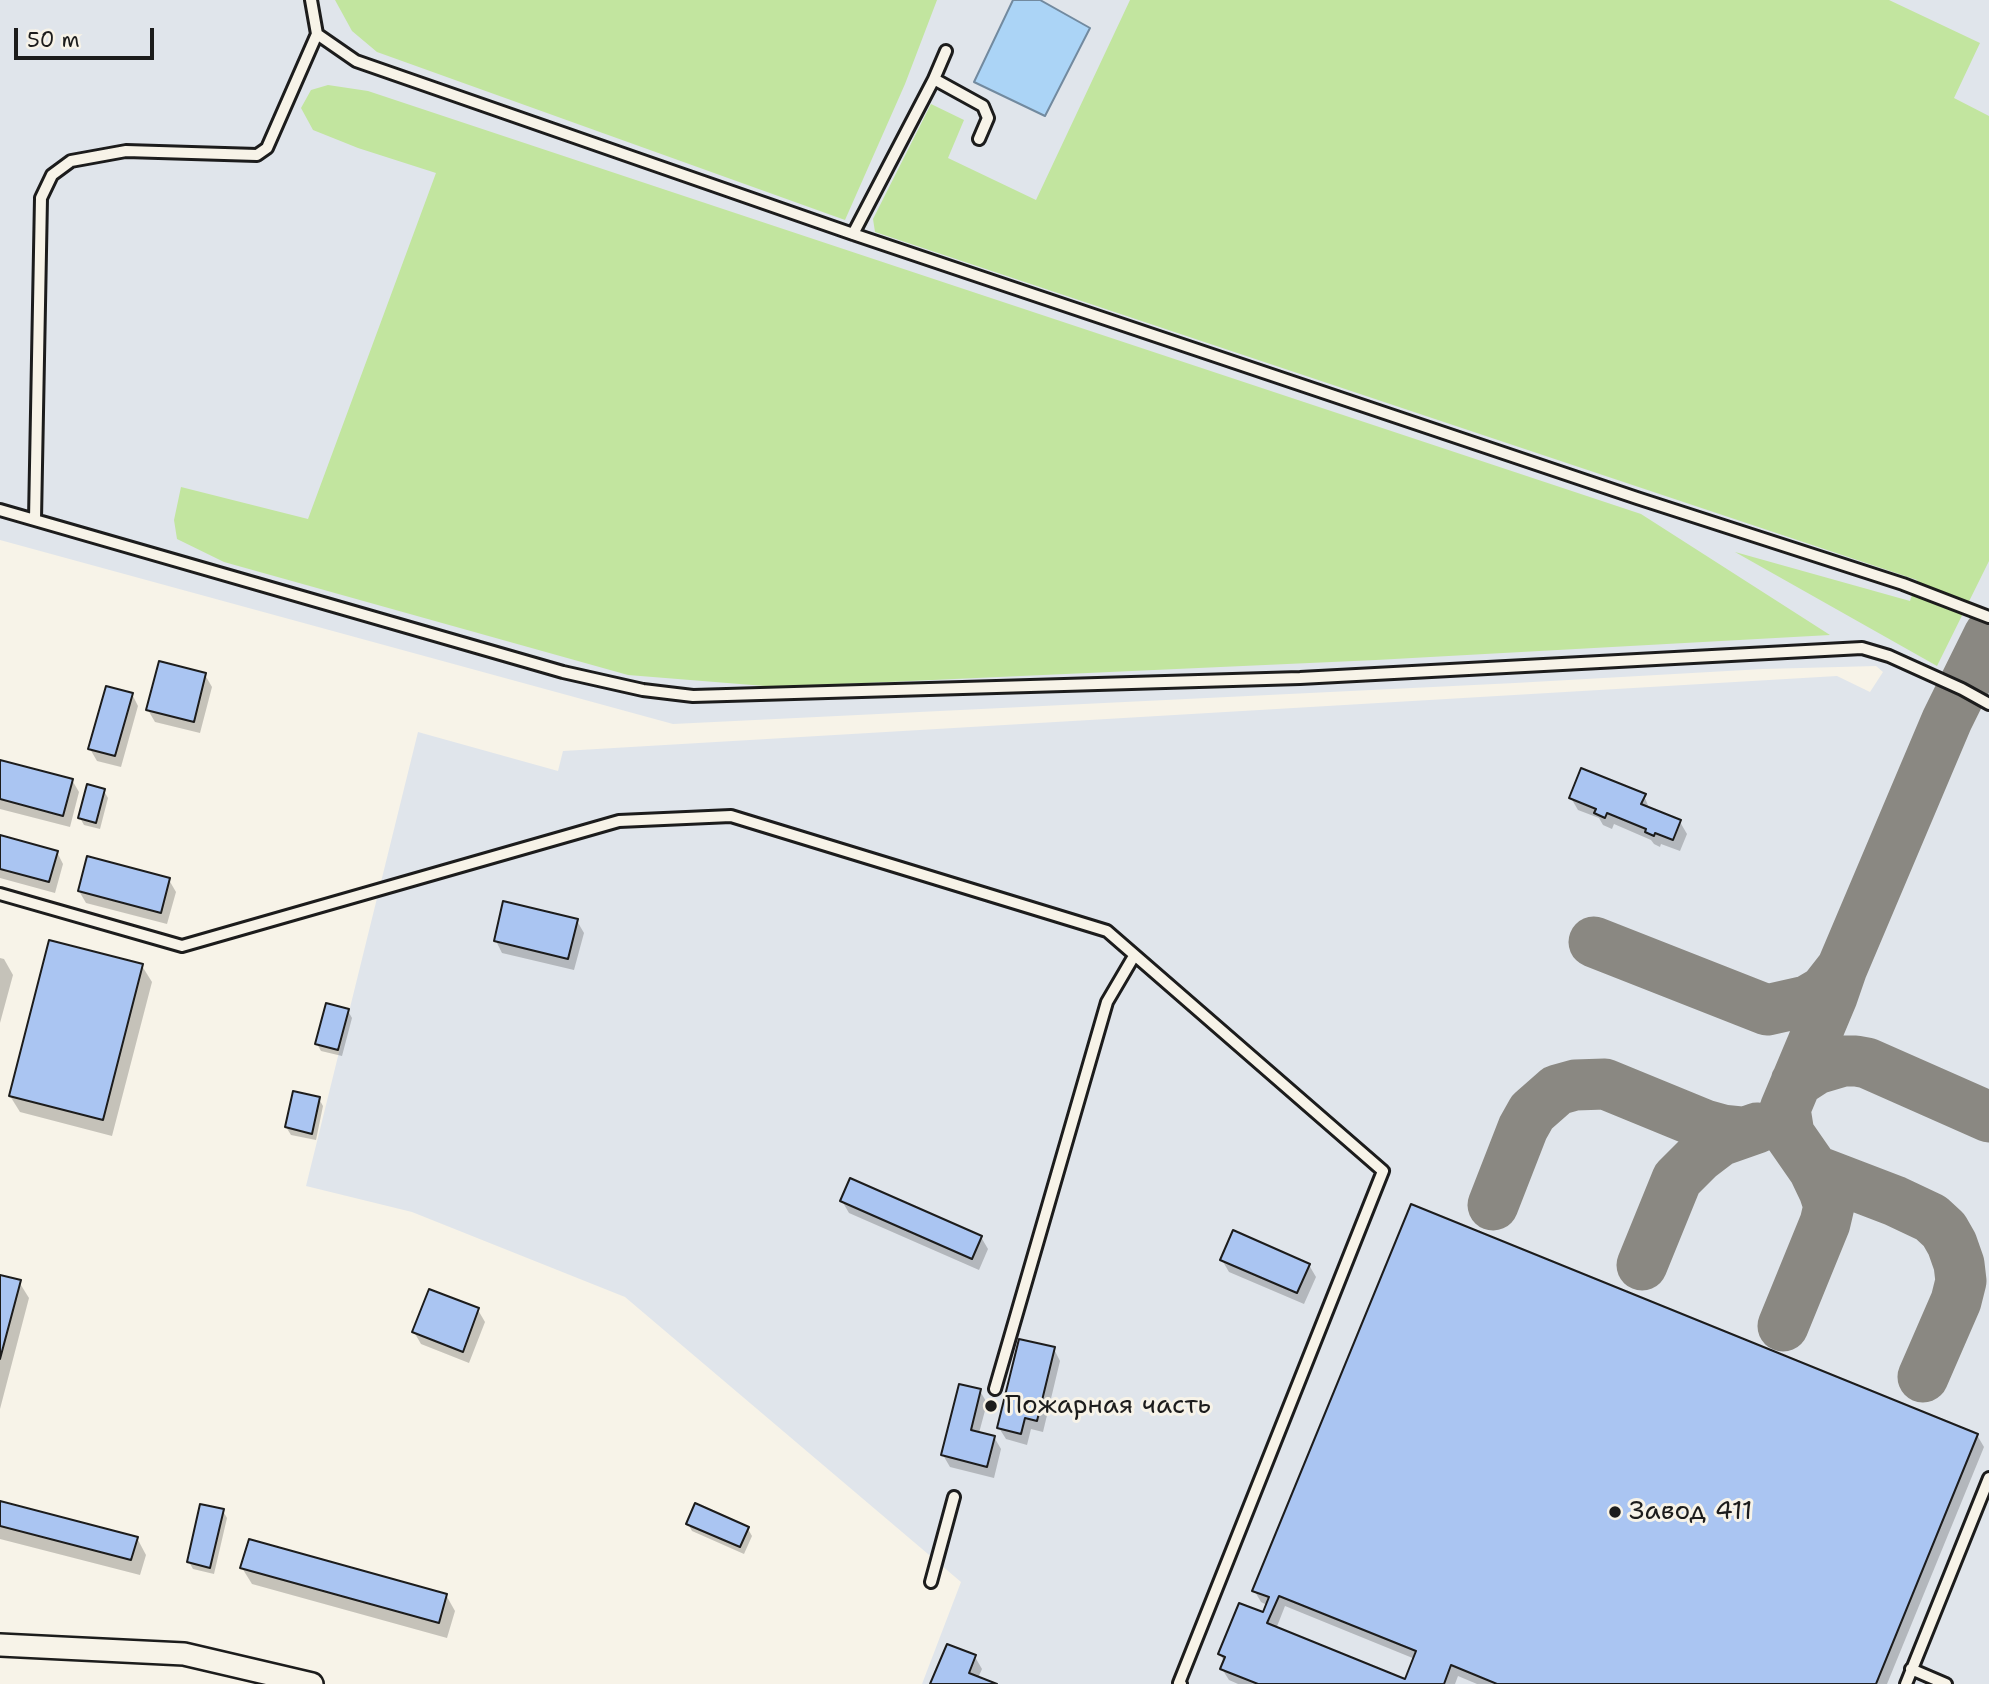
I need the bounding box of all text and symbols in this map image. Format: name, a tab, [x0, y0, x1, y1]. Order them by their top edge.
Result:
scale bar	[18, 14, 158, 58]
text: 50 m	[27, 26, 80, 54]
place label: Пожарная часть	[1005, 1390, 1211, 1422]
marker: Пожарная часть	[983, 1398, 999, 1414]
place label: Завод 411	[1629, 1496, 1753, 1528]
marker: Завод 411	[1607, 1504, 1623, 1520]

